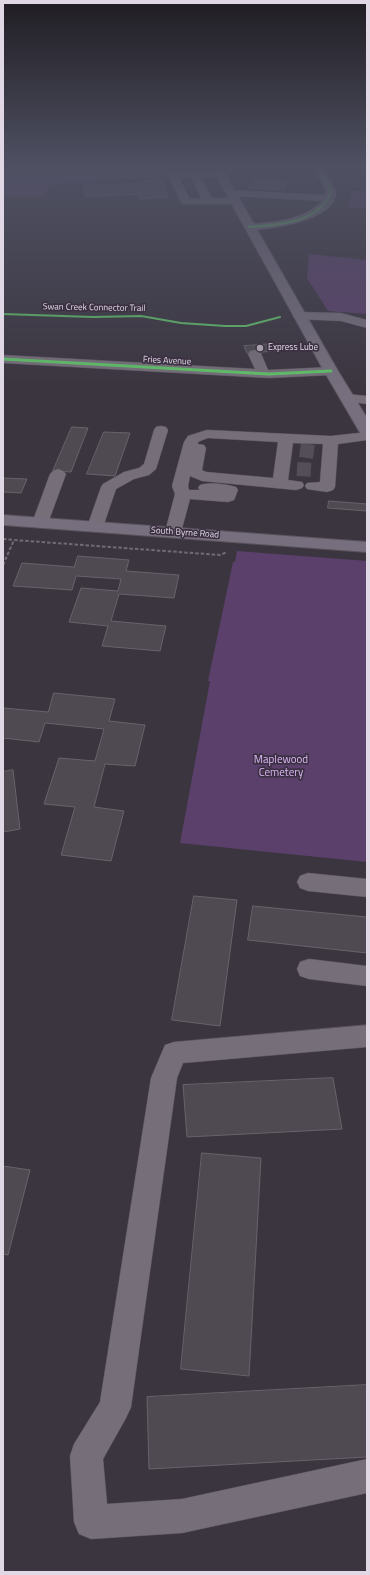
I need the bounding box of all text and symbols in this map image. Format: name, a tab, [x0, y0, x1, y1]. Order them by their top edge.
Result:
street label: Swan Creek Connector Trail	[43, 302, 145, 314]
marker: Express Lube	[255, 343, 265, 353]
place label: Express Lube	[268, 343, 318, 353]
street label: Fries Avenue	[143, 354, 191, 368]
street label: South Byrne Road	[151, 525, 219, 541]
park label: Maplewood Cemetery	[254, 753, 308, 779]

